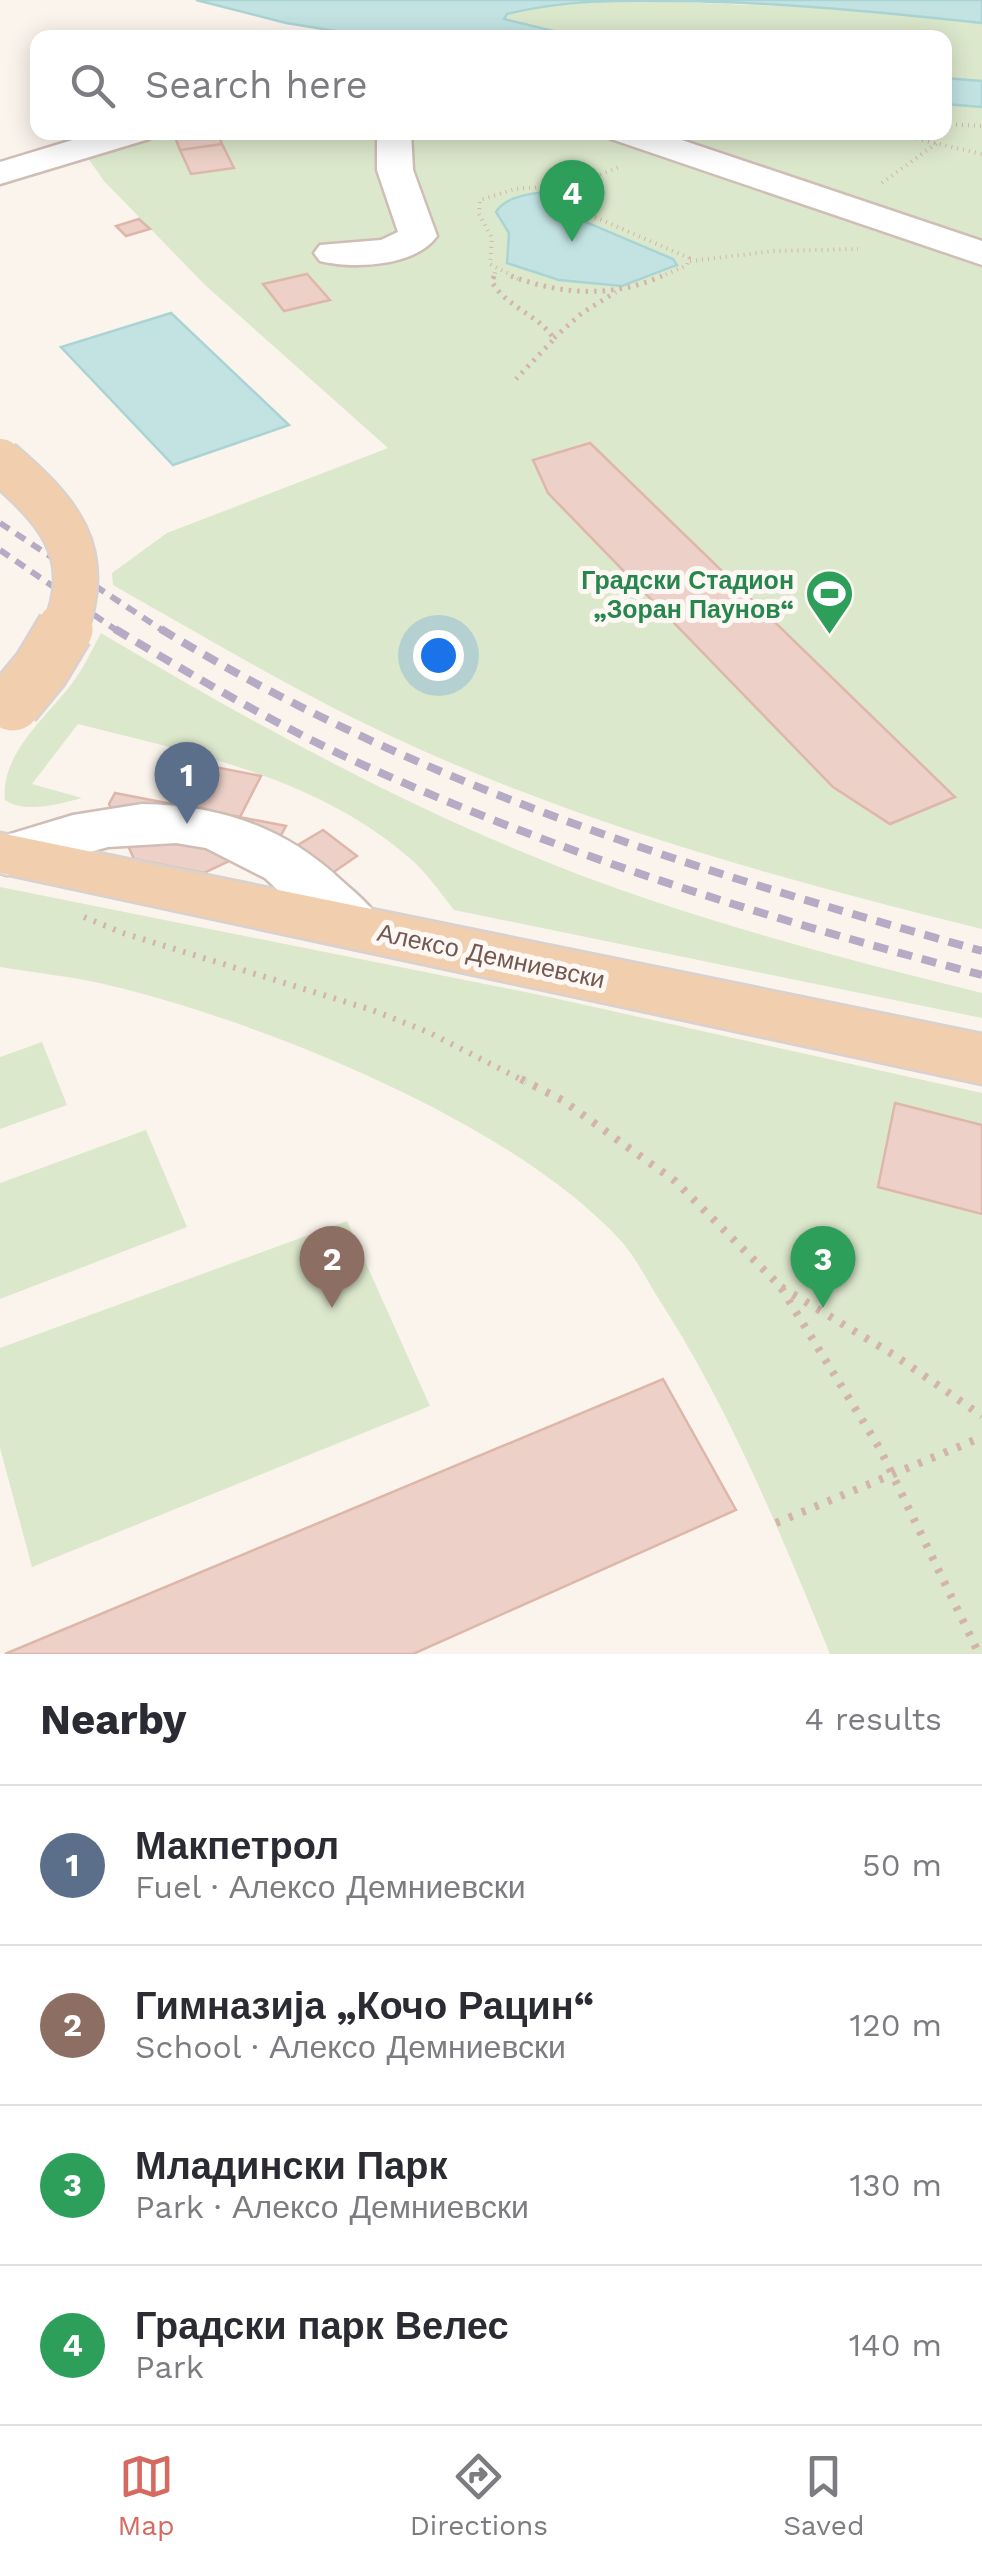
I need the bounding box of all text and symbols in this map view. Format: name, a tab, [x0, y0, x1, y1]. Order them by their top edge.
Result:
search box	[30, 30, 952, 140]
icon: search	[65, 58, 120, 113]
text: Search here	[145, 63, 368, 107]
pin: 4	[540, 160, 604, 242]
place label: Градски Стадион „Зоран Паунов“	[581, 566, 794, 624]
sports icon: Градски Стадион „Зоран Паунов“	[803, 568, 855, 636]
your location	[413, 630, 464, 681]
pin: 1	[154, 742, 220, 824]
street label: Алексо Демниевски	[375, 918, 607, 994]
pin: 2	[300, 1226, 364, 1308]
pin: 3	[790, 1226, 856, 1308]
text: Nearby	[40, 1695, 187, 1744]
text: 4 results	[804, 1700, 942, 1738]
text: Макпетрол	[135, 1824, 339, 1868]
text: 1	[66, 1846, 79, 1884]
text: 50 m	[862, 1846, 942, 1884]
text: Fuel · Алексо Демниевски	[135, 1868, 526, 1906]
text: Гимназија „Кочо Рацин“	[135, 1984, 594, 2028]
text: 2	[63, 2006, 82, 2044]
text: 120 m	[850, 2006, 942, 2044]
text: School · Алексо Демниевски	[135, 2028, 566, 2066]
text: Младински Парк	[135, 2144, 447, 2188]
text: 3	[63, 2166, 82, 2204]
text: 130 m	[850, 2166, 942, 2204]
text: Park · Алексо Демниевски	[135, 2188, 529, 2226]
text: Градски парк Велес	[135, 2304, 509, 2348]
text: 4	[62, 2326, 83, 2364]
text: 140 m	[849, 2326, 942, 2364]
text: Park	[135, 2348, 204, 2386]
tab: Map	[118, 2449, 175, 2542]
tab: Directions	[410, 2449, 548, 2542]
tab: Saved	[783, 2449, 864, 2542]

